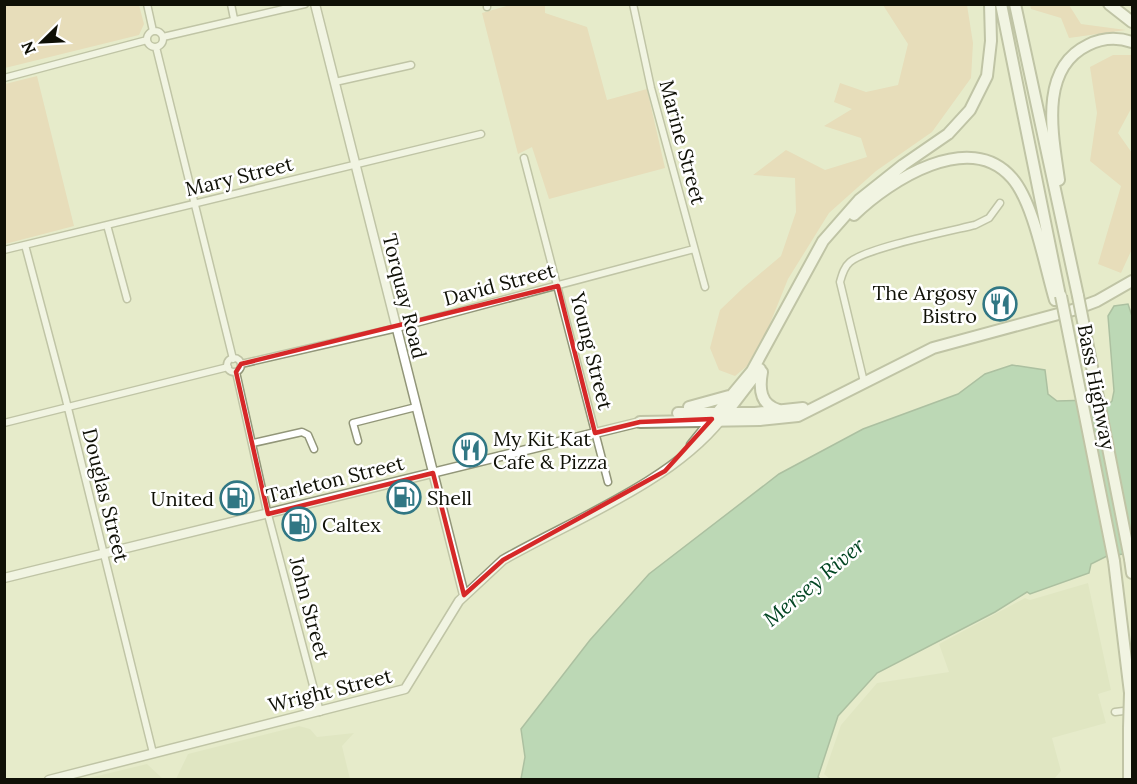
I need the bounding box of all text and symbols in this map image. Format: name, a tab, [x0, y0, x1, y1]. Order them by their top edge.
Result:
north arrow	[12, 12, 72, 72]
text: N	[17, 38, 40, 58]
street label: Marine Street	[654, 77, 712, 207]
street label: Mary Street	[183, 150, 296, 201]
street label: Torquay Road	[377, 231, 433, 361]
street label: David Street	[440, 257, 558, 311]
place label: The Argosy Bistro	[873, 280, 977, 328]
restaurant icon: The Argosy Bistro	[982, 286, 1018, 322]
street label: Young Street	[565, 289, 619, 413]
street label: Bass Highway	[1073, 322, 1122, 452]
street label: Douglas Street	[77, 425, 135, 565]
place label: My Kit Kat Cafe & Pizza	[493, 426, 608, 474]
restaurant icon: My Kit Kat Cafe & Pizza	[452, 432, 488, 468]
street label: Tarleton Street	[264, 450, 407, 508]
fuel station icon: Shell	[386, 479, 422, 515]
fuel station icon: United	[219, 480, 255, 516]
place label: Shell	[427, 485, 472, 510]
place label: United	[150, 486, 214, 511]
fuel station icon: Caltex	[281, 506, 317, 542]
place label: Caltex	[322, 512, 381, 537]
water label: Mersey River	[758, 531, 871, 632]
street label: John Street	[284, 553, 336, 662]
street label: Wright Street	[266, 662, 395, 717]

